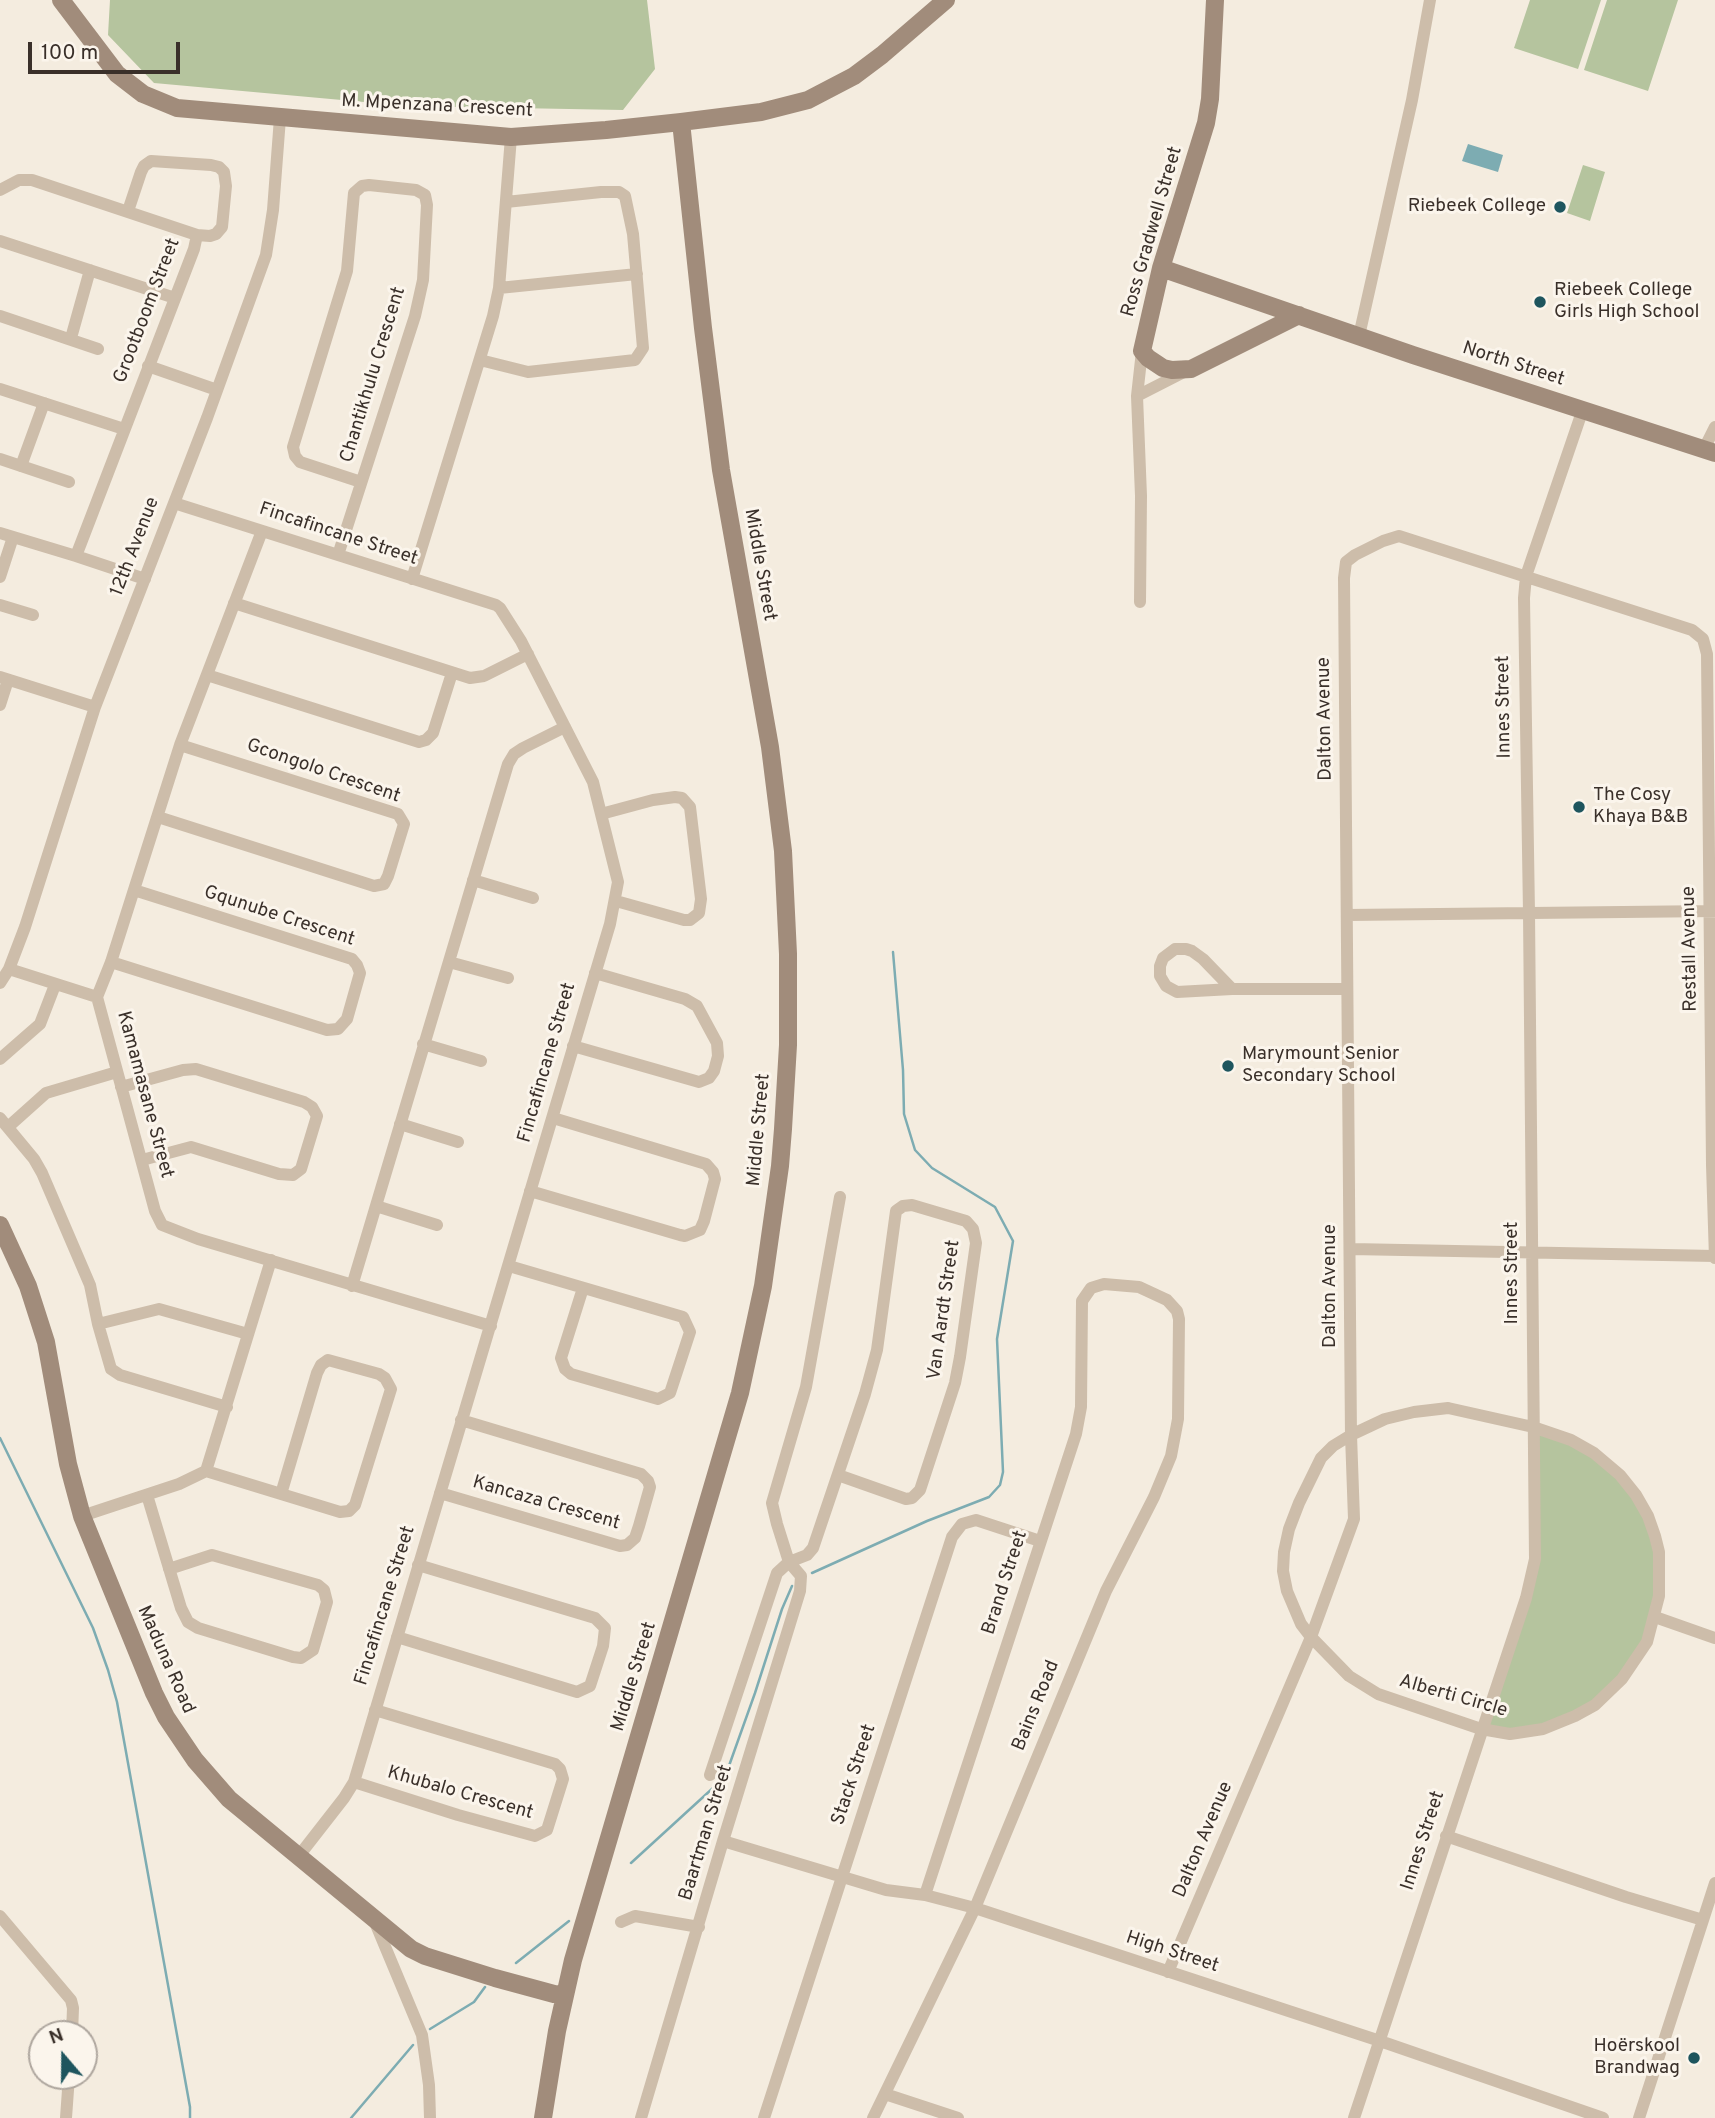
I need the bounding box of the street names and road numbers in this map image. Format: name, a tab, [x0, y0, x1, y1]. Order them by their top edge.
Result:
street label: M. Mpenzana Crescent	[341, 91, 533, 123]
street label: Ross Gradwell Street	[1118, 144, 1188, 320]
street label: Grootboom Street	[110, 235, 186, 387]
street label: Chantikhulu Crescent	[336, 284, 412, 466]
street label: North Street	[1459, 338, 1567, 392]
street label: 12th Avenue	[107, 494, 165, 600]
street label: Fincafincane Street	[256, 499, 420, 571]
street label: Middle Street	[738, 507, 780, 623]
street label: Innes Street	[1493, 655, 1517, 759]
street label: Dalton Avenue	[1314, 657, 1338, 781]
street label: Gcongolo Crescent	[243, 735, 403, 809]
street label: Gqunube Crescent	[201, 882, 357, 952]
street label: Restall Avenue	[1679, 886, 1703, 1012]
street label: Fincafincane Street	[514, 980, 582, 1146]
street label: Kamamasane Street	[111, 1009, 177, 1181]
street label: Middle Street	[744, 1073, 776, 1187]
street label: Innes Street	[1502, 1222, 1524, 1324]
street label: Dalton Avenue	[1320, 1224, 1342, 1348]
street label: Van Aardt Street	[924, 1239, 966, 1381]
street label: Kancaza Crescent	[470, 1472, 622, 1536]
street label: Fincafincane Street	[351, 1524, 421, 1688]
street label: Brand Street	[978, 1528, 1034, 1638]
street label: Maduna Road	[131, 1603, 199, 1717]
street label: Middle Street	[608, 1619, 662, 1735]
street label: Bains Road	[1009, 1657, 1065, 1755]
street label: Alberti Circle	[1396, 1671, 1510, 1723]
street label: Stack Street	[828, 1722, 882, 1828]
street label: Khubalo Crescent	[385, 1762, 535, 1826]
street label: Baartman Street	[675, 1762, 739, 1904]
street label: Dalton Avenue	[1169, 1779, 1239, 1901]
street label: Innes Street	[1397, 1788, 1451, 1894]
street label: High Street	[1123, 1927, 1221, 1979]

